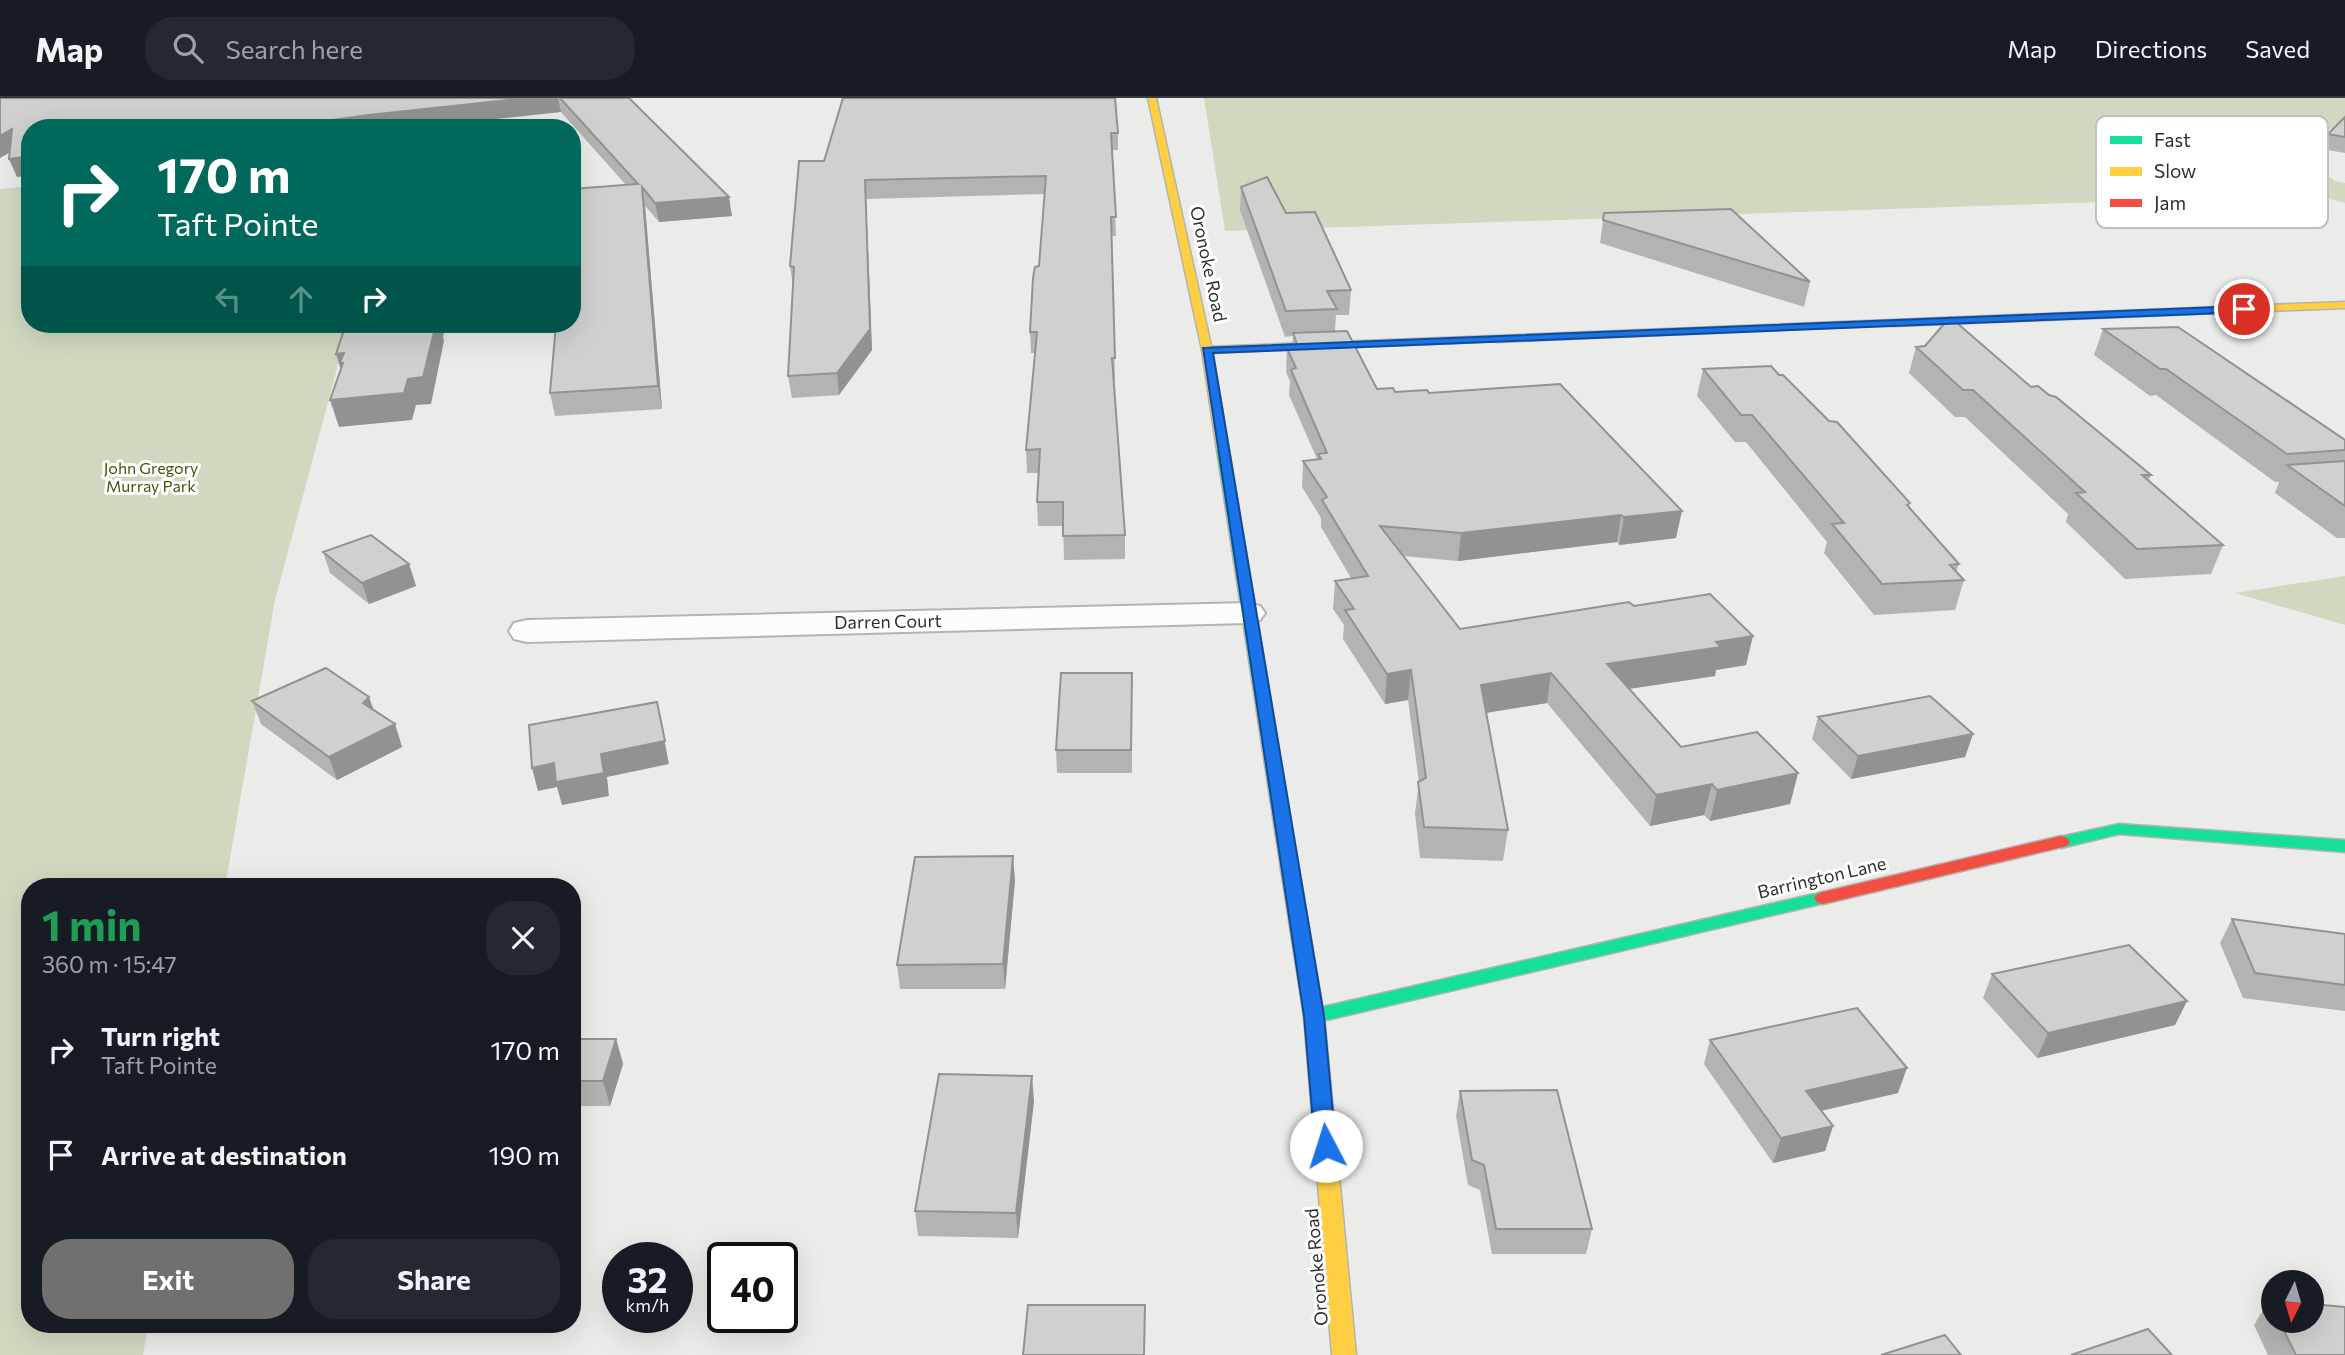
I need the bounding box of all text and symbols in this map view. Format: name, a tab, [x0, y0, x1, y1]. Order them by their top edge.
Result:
search box	[145, 17, 635, 80]
text: Map	[35, 28, 103, 69]
icon: search	[169, 29, 207, 67]
text: Search here	[225, 33, 363, 64]
text: Map	[2007, 34, 2057, 63]
text: Directions	[2095, 34, 2207, 63]
text: Saved	[2245, 34, 2310, 63]
legend	[2096, 116, 2328, 228]
text: Fast	[2154, 128, 2191, 151]
text: 170 m	[157, 143, 290, 203]
icon: right	[42, 147, 133, 238]
text: Slow	[2154, 159, 2196, 182]
text: Jam	[2154, 191, 2186, 214]
text: Taft Pointe	[157, 203, 318, 243]
street label: Oronoke Road	[1186, 204, 1232, 324]
pin	[2214, 279, 2274, 339]
icon: left	[209, 280, 247, 318]
icon: ahead	[282, 280, 320, 318]
icon: right	[355, 280, 393, 318]
icon: arrive	[2225, 290, 2263, 328]
park label: John Gregory Murray Park	[104, 458, 198, 495]
street label: Darren Court	[834, 609, 942, 633]
street label: Barrington Lane	[1755, 852, 1888, 903]
text: 1 min	[42, 898, 142, 950]
button: close	[486, 901, 560, 975]
text: 360 m · 15:47	[42, 950, 177, 978]
text: Turn right	[101, 1020, 220, 1051]
icon: right	[42, 1031, 80, 1069]
text: 170 m	[491, 1034, 560, 1065]
text: Taft Pointe	[101, 1051, 217, 1079]
position arrow	[1289, 1109, 1363, 1183]
icon: arrive	[42, 1136, 80, 1174]
text: Arrive at destination	[101, 1139, 347, 1170]
text: 190 m	[488, 1139, 560, 1170]
street label: Oronoke Road	[1300, 1207, 1332, 1327]
button: Exit	[42, 1239, 294, 1319]
button: Share	[308, 1239, 560, 1319]
speed limit sign: 40	[707, 1242, 798, 1333]
text: 32	[627, 1257, 668, 1300]
north arrow	[2261, 1270, 2324, 1334]
map controls	[2261, 1270, 2324, 1333]
text: km/h	[626, 1294, 669, 1316]

